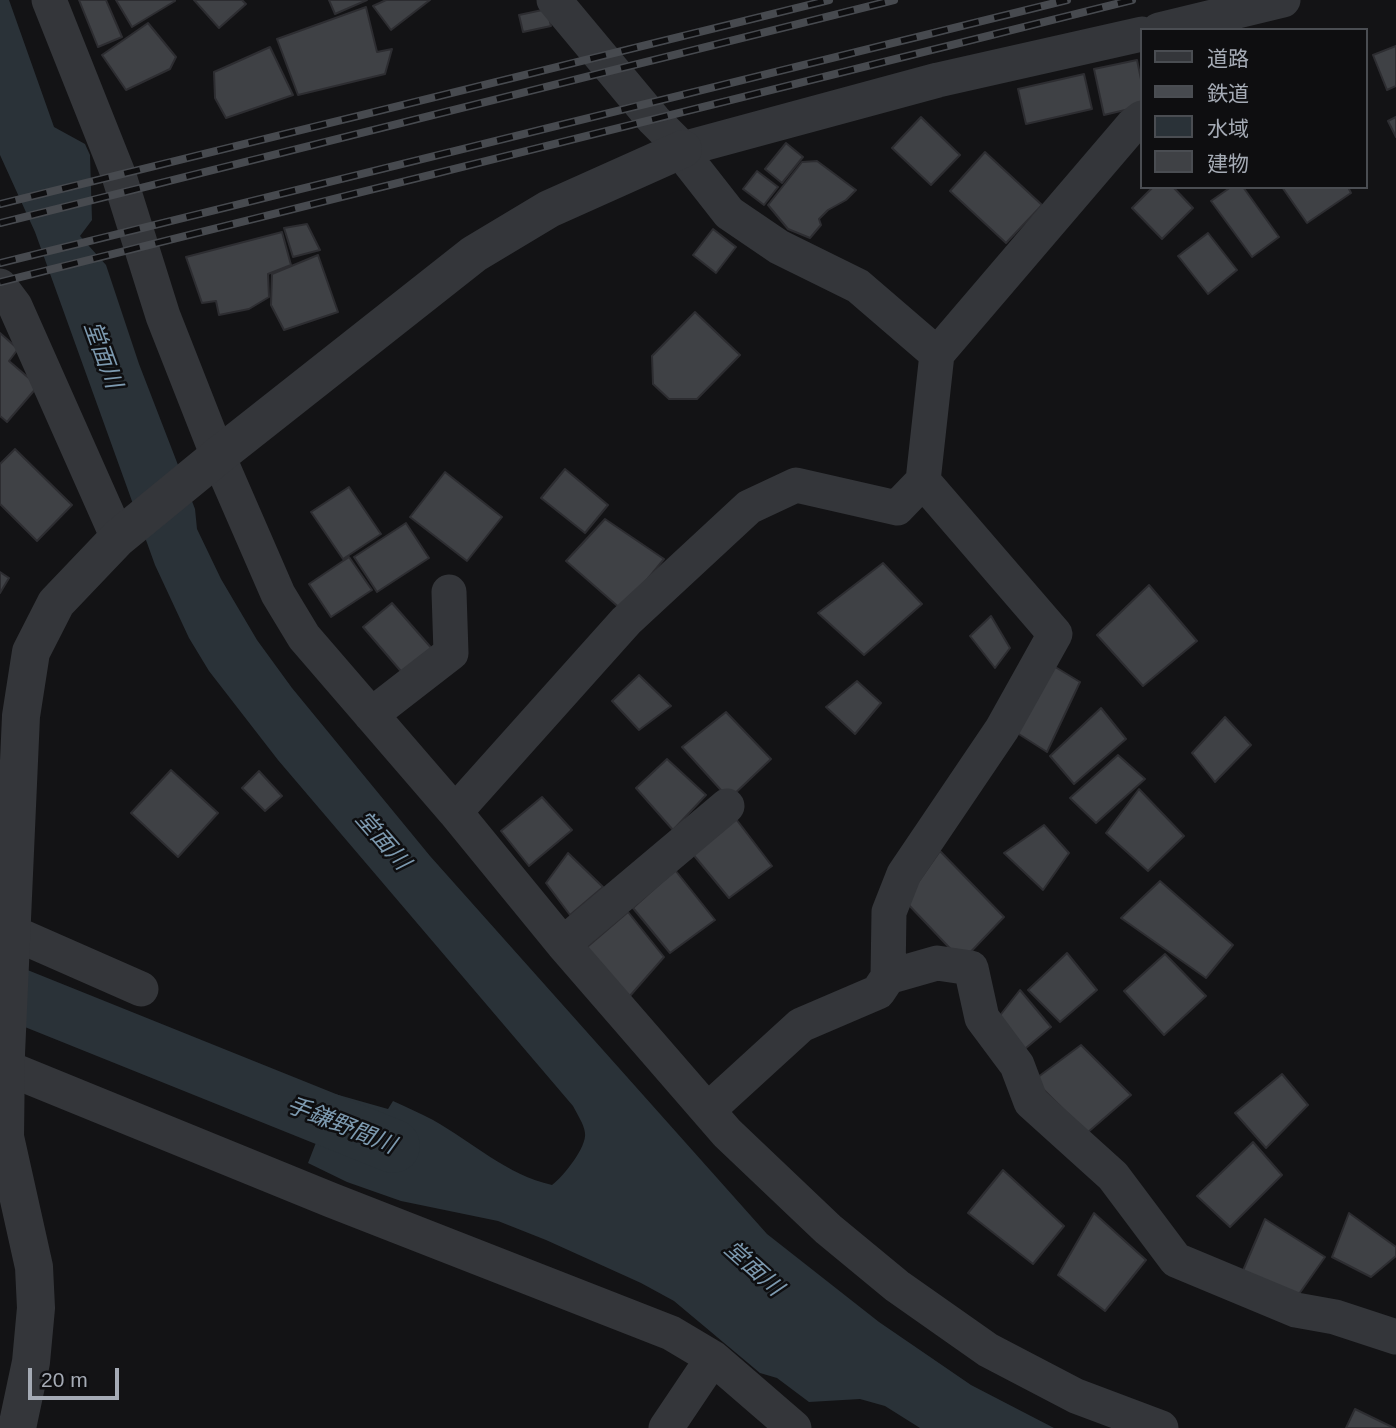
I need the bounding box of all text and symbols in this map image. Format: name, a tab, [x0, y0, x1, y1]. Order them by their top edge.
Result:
legend	[1140, 28, 1368, 189]
text: 道路	[1207, 47, 1249, 70]
text: 鉄道	[1207, 82, 1249, 105]
text: 水域	[1207, 117, 1249, 140]
text: 建物	[1207, 152, 1249, 175]
water label: 堂面川	[77, 318, 127, 392]
water label: 堂面川	[349, 806, 415, 876]
water label: 手鎌野間川	[283, 1092, 399, 1160]
water label: 堂面川	[718, 1236, 788, 1302]
scale bar	[32, 1354, 122, 1398]
text: 20 m	[41, 1368, 88, 1391]

